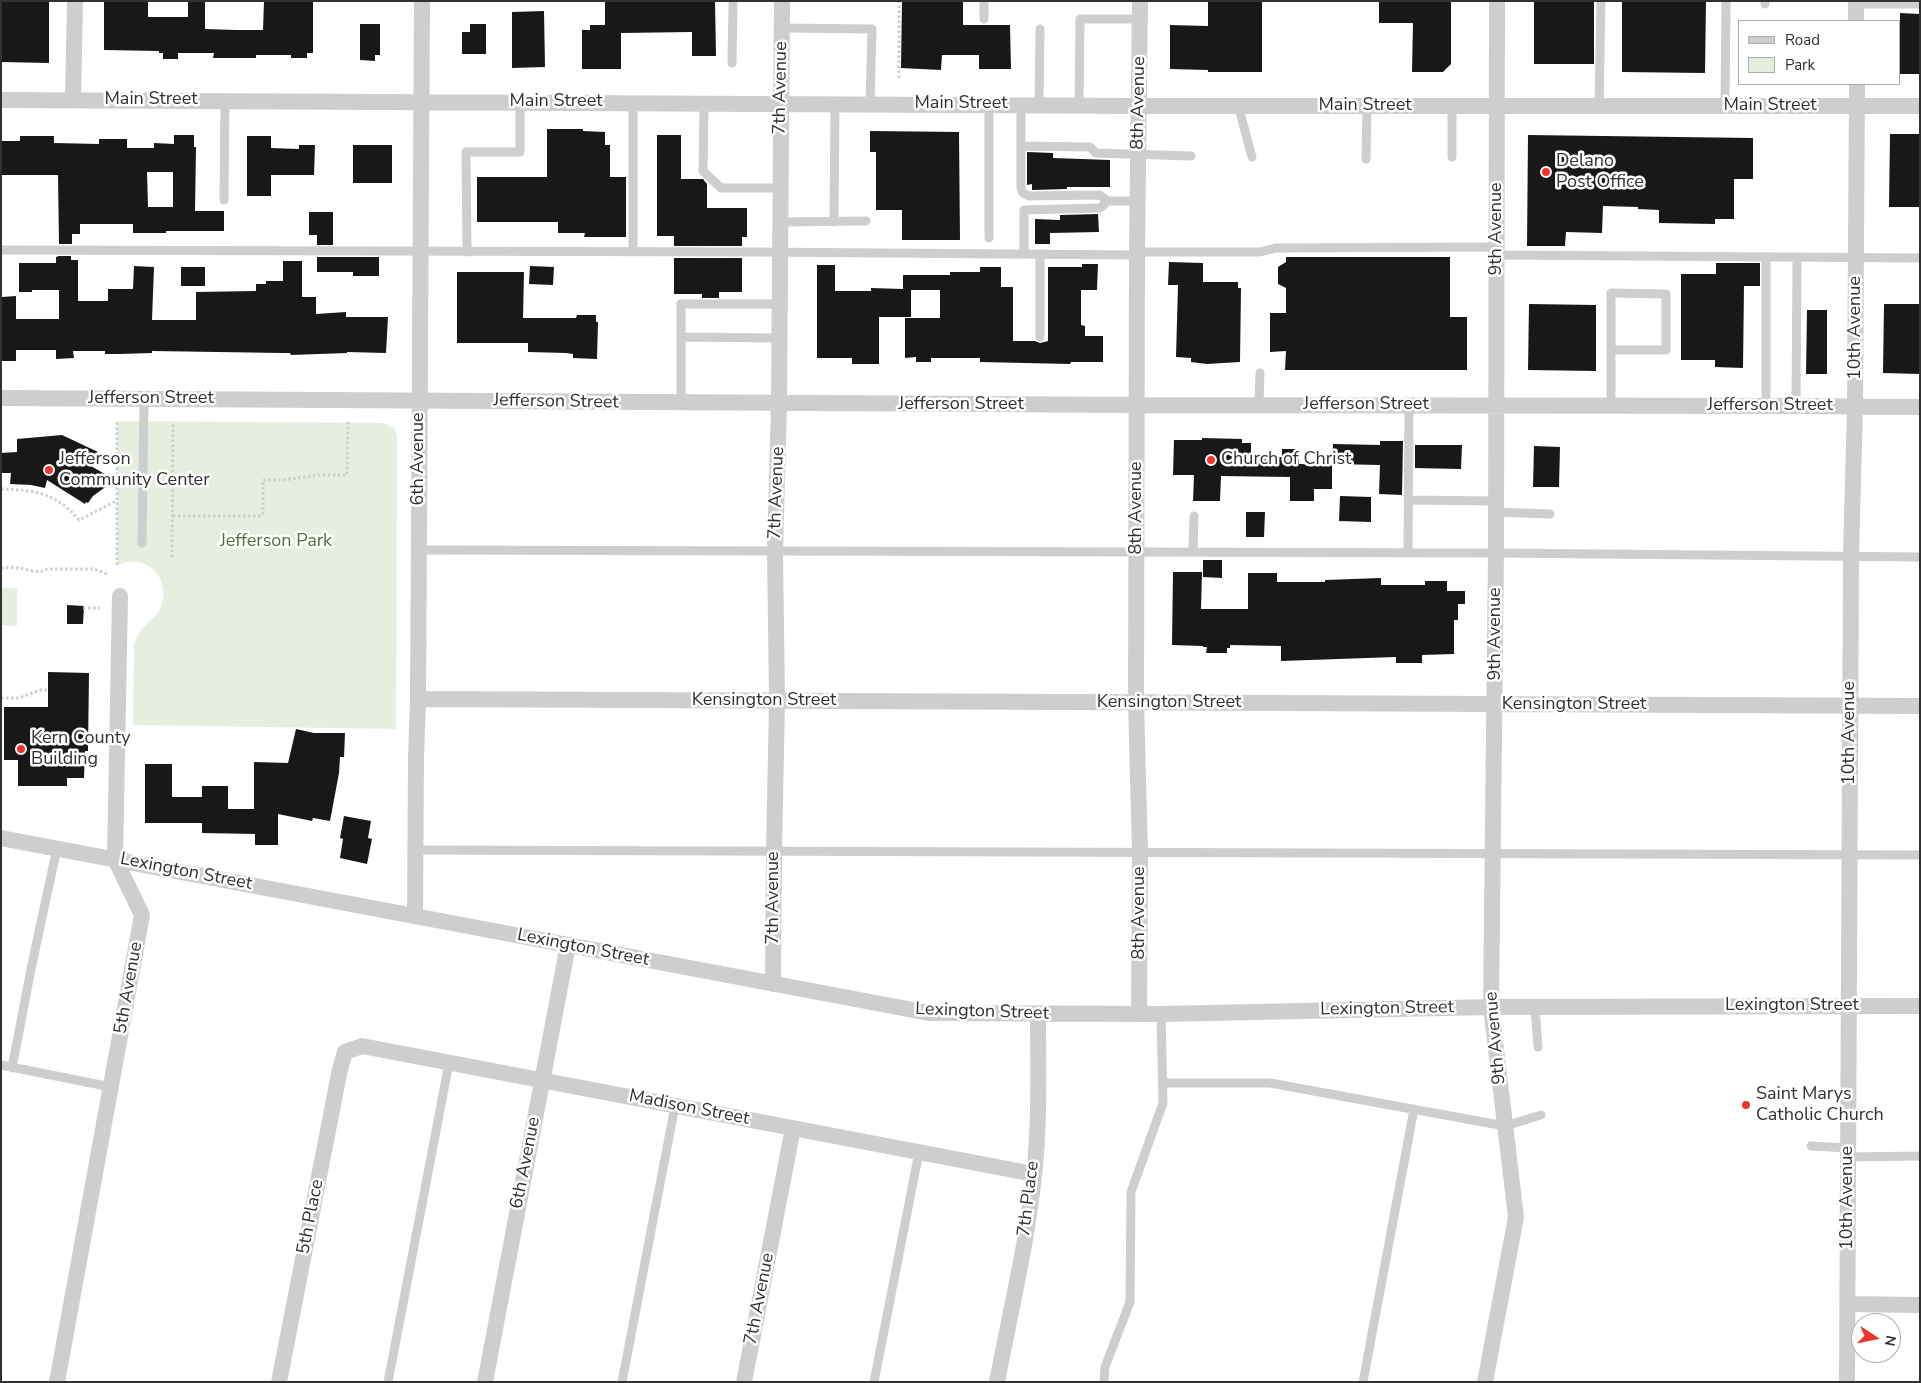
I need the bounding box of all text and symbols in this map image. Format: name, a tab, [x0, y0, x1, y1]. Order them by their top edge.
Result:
legend	[1738, 20, 1901, 85]
text: Road	[1785, 30, 1820, 50]
street label: 7th Avenue	[769, 41, 793, 135]
text: Park	[1785, 55, 1815, 75]
street label: 8th Avenue	[1127, 56, 1151, 150]
street label: Main Street	[104, 89, 198, 111]
street label: Main Street	[509, 91, 603, 113]
street label: Main Street	[914, 93, 1008, 115]
street label: Main Street	[1318, 95, 1412, 117]
street label: Main Street	[1723, 95, 1817, 117]
place label: Delano Post Office	[1556, 151, 1644, 193]
marker: Delano Post Office	[1540, 166, 1552, 178]
street label: 9th Avenue	[1486, 182, 1508, 276]
street label: 10th Avenue	[1845, 276, 1867, 380]
street label: Jefferson Street	[88, 388, 214, 410]
street label: Jefferson Street	[493, 390, 619, 414]
street label: Jefferson Street	[898, 394, 1024, 416]
street label: Jefferson Street	[1303, 394, 1429, 416]
street label: Jefferson Street	[1707, 395, 1833, 417]
street label: 6th Avenue	[408, 412, 430, 506]
street label: 7th Avenue	[765, 446, 789, 540]
place label: Jefferson Community Center	[59, 449, 210, 492]
place label: Church of Christ	[1221, 449, 1351, 471]
marker: Church of Christ	[1205, 454, 1217, 466]
street label: 8th Avenue	[1126, 461, 1148, 555]
marker: Jefferson Community Center	[43, 464, 55, 476]
park label: Jefferson Park	[220, 531, 332, 553]
street label: 9th Avenue	[1485, 587, 1507, 681]
street label: 10th Avenue	[1839, 681, 1861, 785]
street label: Kensington Street	[692, 690, 836, 712]
street label: Kensington Street	[1097, 692, 1241, 714]
street label: Kensington Street	[1502, 694, 1646, 716]
place label: Kern County Building	[31, 728, 130, 771]
marker: Kern County Building	[15, 743, 27, 755]
street label: Lexington Street	[118, 849, 254, 895]
street label: 7th Avenue	[763, 851, 785, 945]
street label: 8th Avenue	[1129, 866, 1151, 960]
street label: Lexington Street	[515, 925, 651, 971]
street label: 5th Avenue	[110, 940, 148, 1036]
street label: 9th Avenue	[1481, 991, 1511, 1085]
street label: Lexington Street	[1725, 995, 1859, 1017]
street label: Lexington Street	[1320, 997, 1454, 1021]
street label: Lexington Street	[915, 999, 1049, 1025]
place label: Saint Marys Catholic Church	[1756, 1084, 1884, 1126]
street label: Madison Street	[627, 1086, 751, 1130]
marker: Saint Marys Catholic Church	[1740, 1099, 1752, 1111]
street label: 6th Avenue	[507, 1115, 545, 1211]
street label: 10th Avenue	[1837, 1146, 1859, 1250]
street label: 7th Place	[1014, 1160, 1044, 1238]
street label: 5th Place	[293, 1178, 329, 1256]
street label: 7th Avenue	[741, 1251, 779, 1347]
north arrow	[1851, 1313, 1901, 1363]
text: N	[1880, 1334, 1901, 1348]

